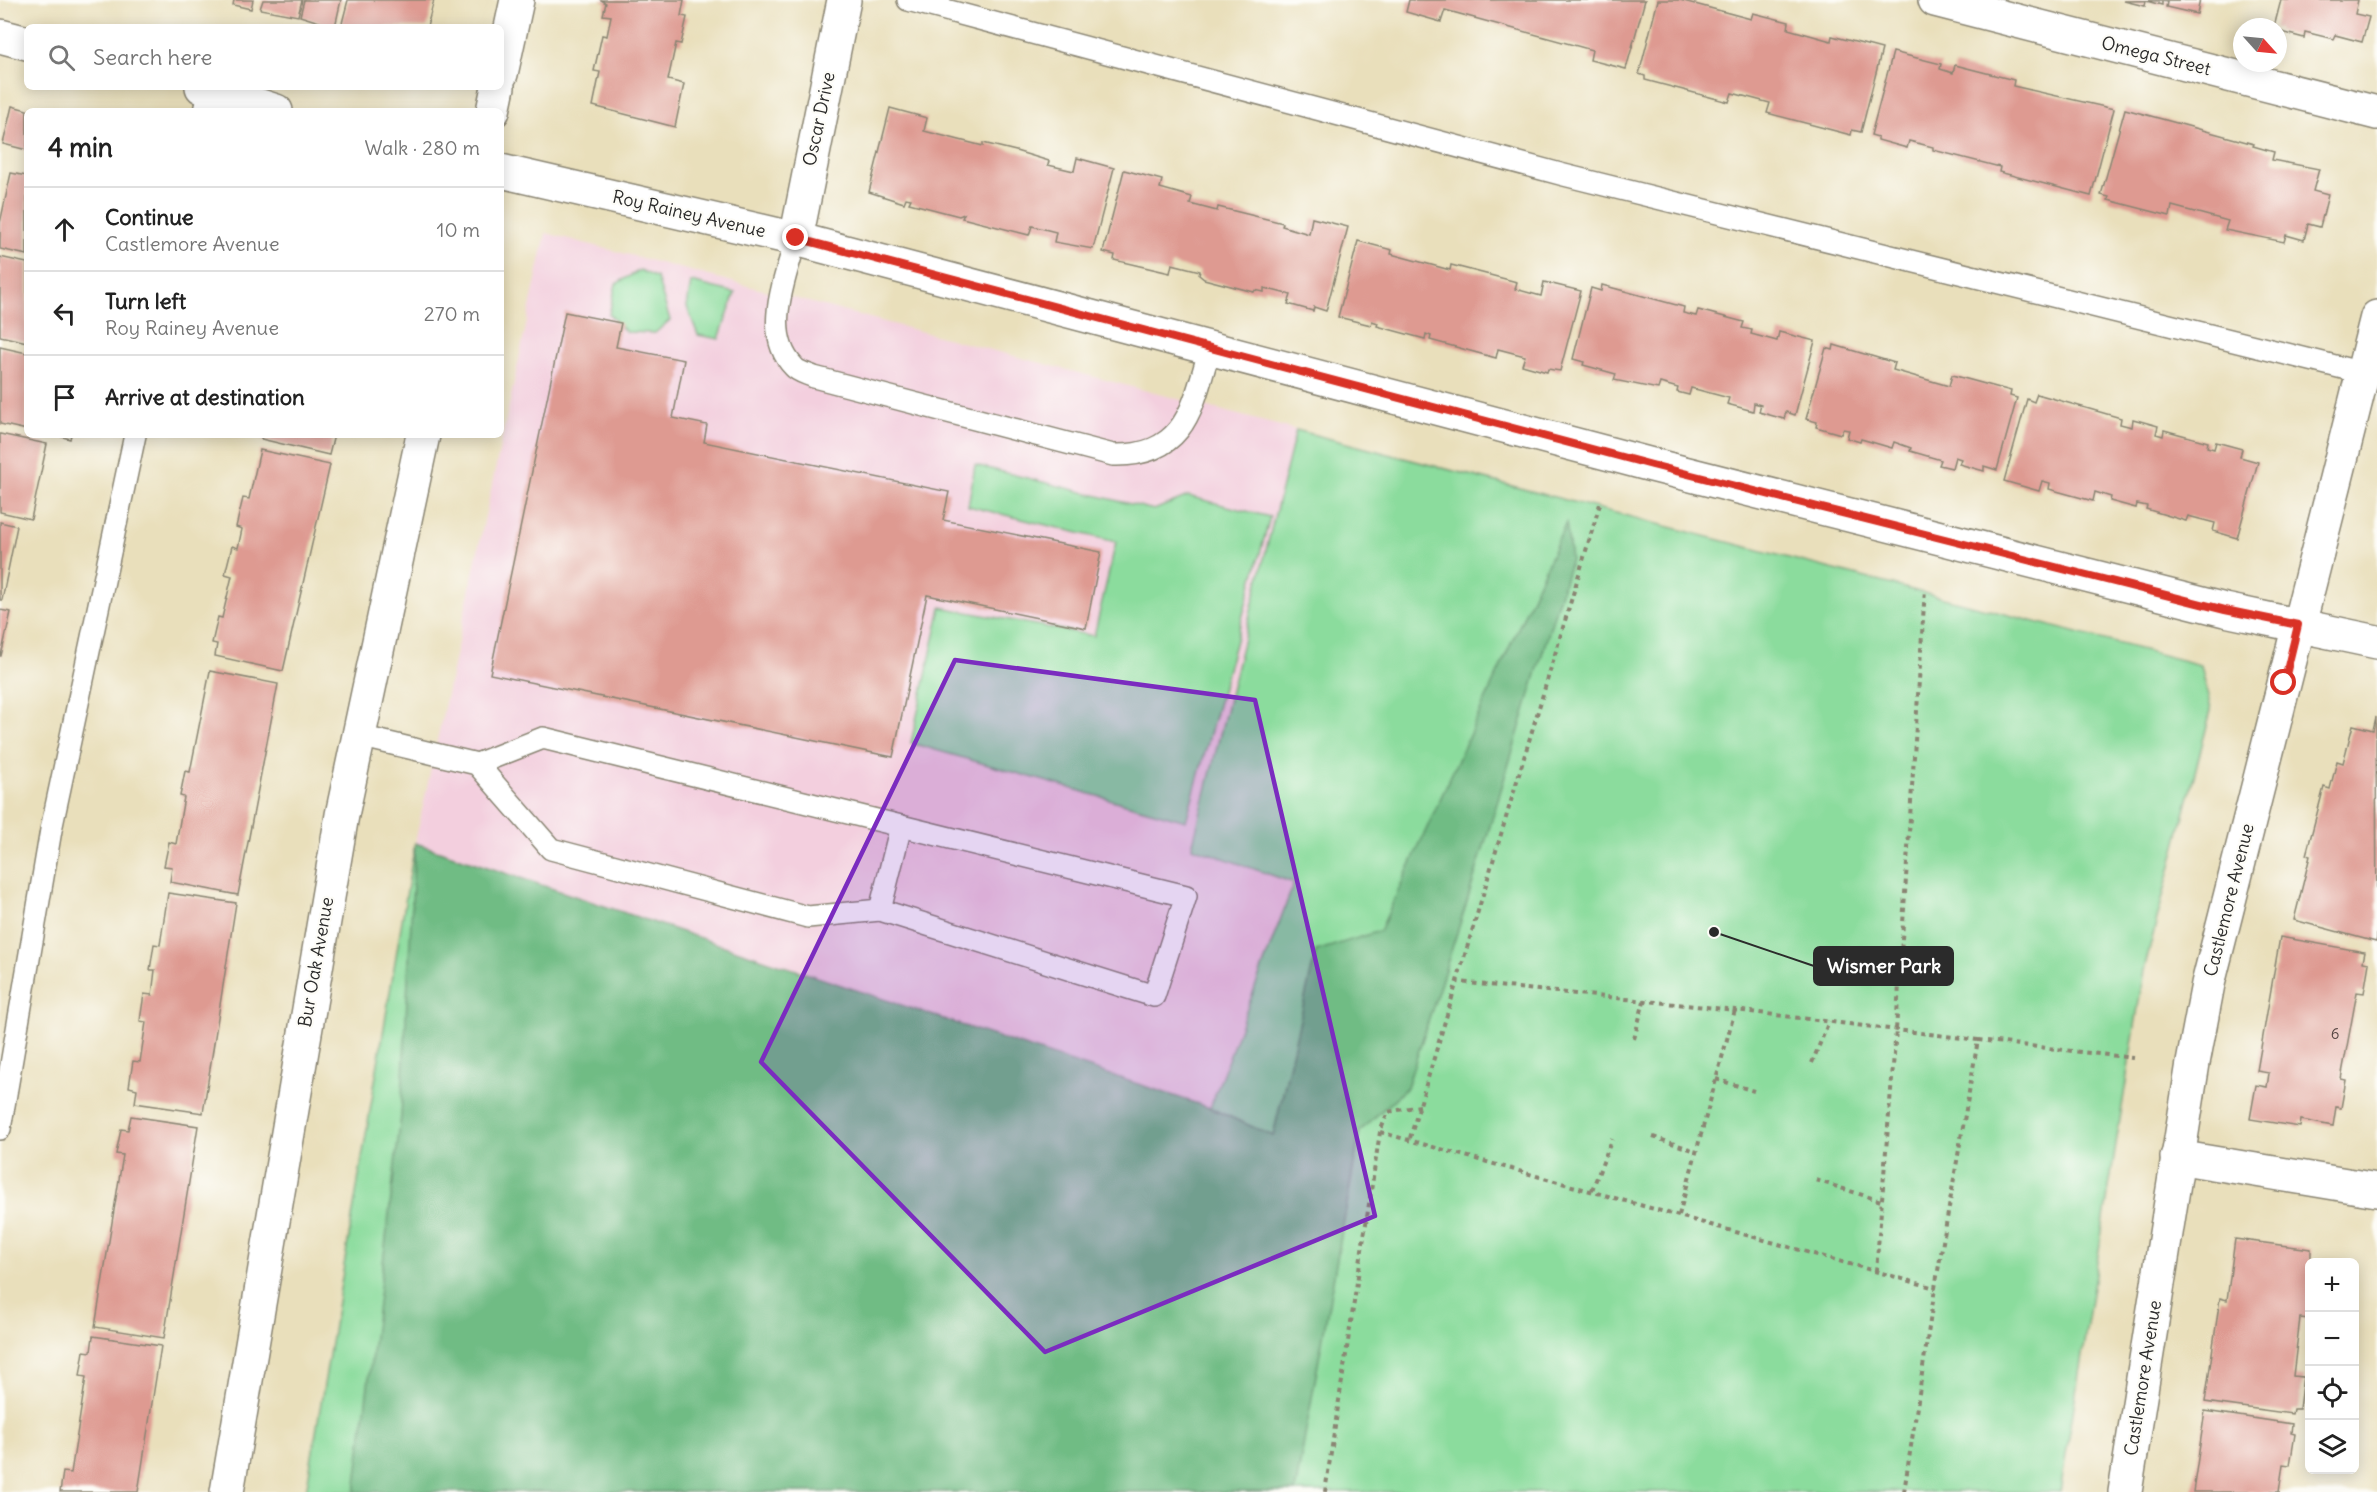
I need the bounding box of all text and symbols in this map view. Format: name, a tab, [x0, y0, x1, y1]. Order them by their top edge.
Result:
north arrow	[2233, 18, 2287, 72]
search box	[24, 24, 504, 90]
street label: Omega Street	[2099, 31, 2213, 80]
icon: search	[45, 41, 78, 74]
text: Search here	[93, 43, 212, 71]
street label: Oscar Drive	[797, 70, 840, 168]
text: 4 min	[48, 131, 113, 164]
text: Walk · 280 m	[364, 135, 480, 160]
street label: Roy Rainey Avenue	[610, 185, 768, 242]
text: Continue	[105, 203, 194, 231]
icon: ahead	[48, 213, 81, 246]
text: 10 m	[437, 217, 480, 242]
route end	[782, 224, 808, 250]
text: Castlemore Avenue	[105, 231, 279, 256]
text: Turn left	[105, 287, 186, 315]
icon: left	[48, 297, 81, 330]
text: 270 m	[424, 301, 480, 326]
text: Roy Rainey Avenue	[105, 315, 279, 340]
icon: arrive	[48, 381, 81, 414]
text: Arrive at destination	[105, 383, 305, 411]
route start	[2270, 669, 2296, 695]
street label: Castlemore Avenue	[2198, 821, 2259, 979]
street label: Bur Oak Avenue	[293, 895, 338, 1029]
callout: Wismer Park	[1814, 947, 1953, 985]
text: Wismer Park	[1827, 953, 1941, 978]
house number: 6	[2331, 1024, 2339, 1043]
map controls	[2305, 1258, 2359, 1474]
button: +	[2305, 1258, 2359, 1312]
street label: Castlemore Avenue	[2119, 1299, 2166, 1457]
button: −	[2305, 1312, 2359, 1366]
button: locate	[2305, 1366, 2359, 1420]
button: layers	[2305, 1420, 2359, 1474]

